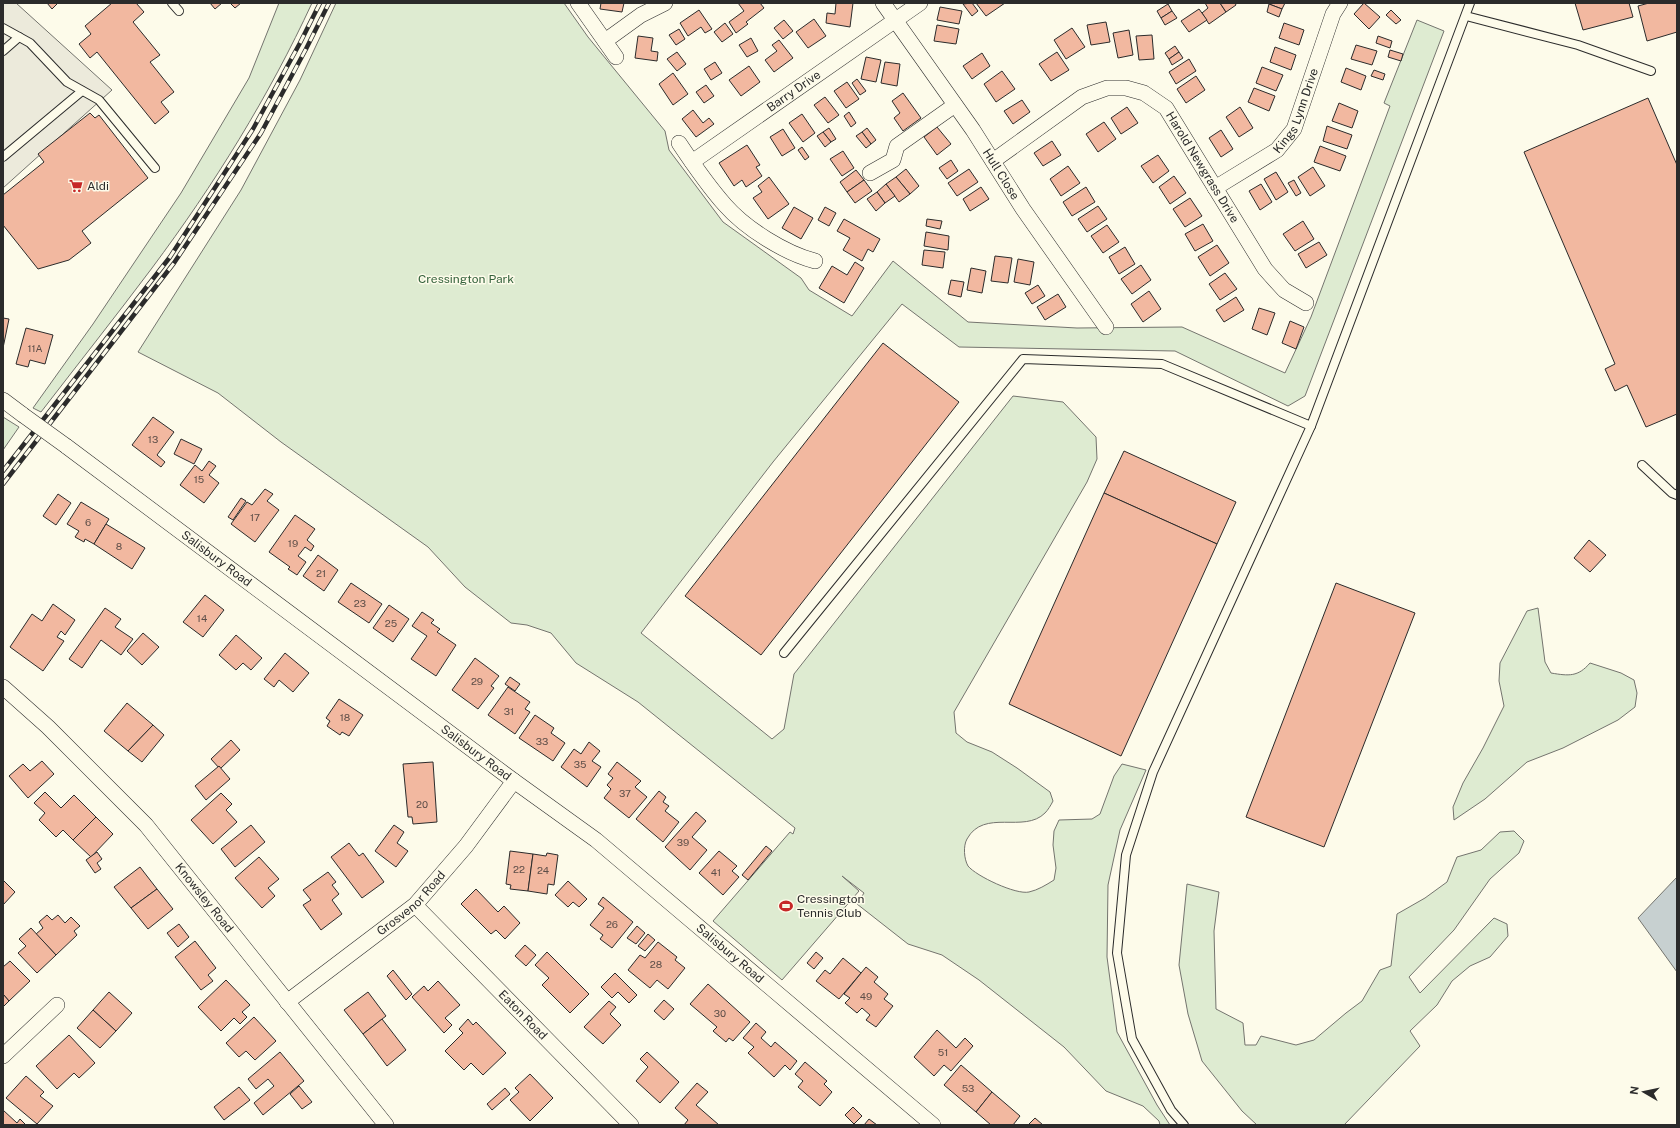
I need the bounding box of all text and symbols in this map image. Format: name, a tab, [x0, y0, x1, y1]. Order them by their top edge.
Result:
street label: Kings Lynn Drive	[1270, 66, 1321, 156]
street label: Barry Drive	[764, 67, 823, 115]
street label: Harold Newgrass Drive	[1163, 109, 1242, 225]
street label: Hull Close	[980, 146, 1022, 202]
supermarket icon: Aldi	[68, 178, 84, 194]
place label: Aldi	[87, 179, 109, 193]
park label: Cressington Park	[418, 272, 514, 286]
house number: 11A	[27, 342, 43, 354]
house number: 13	[148, 433, 158, 445]
house number: 15	[194, 473, 204, 485]
house number: 17	[250, 511, 260, 523]
house number: 6	[85, 516, 91, 528]
street label: Salisbury Road	[179, 528, 254, 589]
house number: 19	[288, 537, 298, 549]
house number: 8	[116, 540, 122, 552]
house number: 21	[316, 567, 326, 579]
house number: 23	[354, 597, 366, 609]
house number: 14	[197, 612, 207, 624]
house number: 25	[385, 617, 397, 629]
house number: 29	[471, 675, 483, 687]
house number: 31	[504, 705, 514, 717]
house number: 18	[340, 711, 350, 723]
street label: Salisbury Road	[438, 722, 514, 783]
house number: 33	[536, 735, 548, 747]
house number: 35	[574, 758, 586, 770]
house number: 37	[619, 787, 631, 799]
house number: 20	[416, 798, 428, 810]
house number: 39	[677, 836, 689, 848]
street label: Knowsley Road	[172, 860, 236, 935]
house number: 22	[513, 863, 525, 875]
house number: 24	[537, 864, 549, 876]
house number: 41	[711, 866, 721, 878]
street label: Grosvenor Road	[374, 868, 448, 938]
place label: Cressington Tennis Club	[797, 892, 865, 920]
sports icon: Cressington Tennis Club	[778, 898, 794, 914]
house number: 26	[606, 918, 618, 930]
street label: Salisbury Road	[693, 921, 767, 986]
house number: 28	[650, 958, 662, 970]
street label: Eaton Road	[496, 987, 550, 1042]
house number: 49	[860, 990, 872, 1002]
house number: 30	[714, 1007, 726, 1019]
house number: 51	[938, 1046, 948, 1058]
north arrow	[1624, 1072, 1664, 1112]
house number: 53	[962, 1082, 974, 1094]
text: N	[1628, 1085, 1641, 1096]

